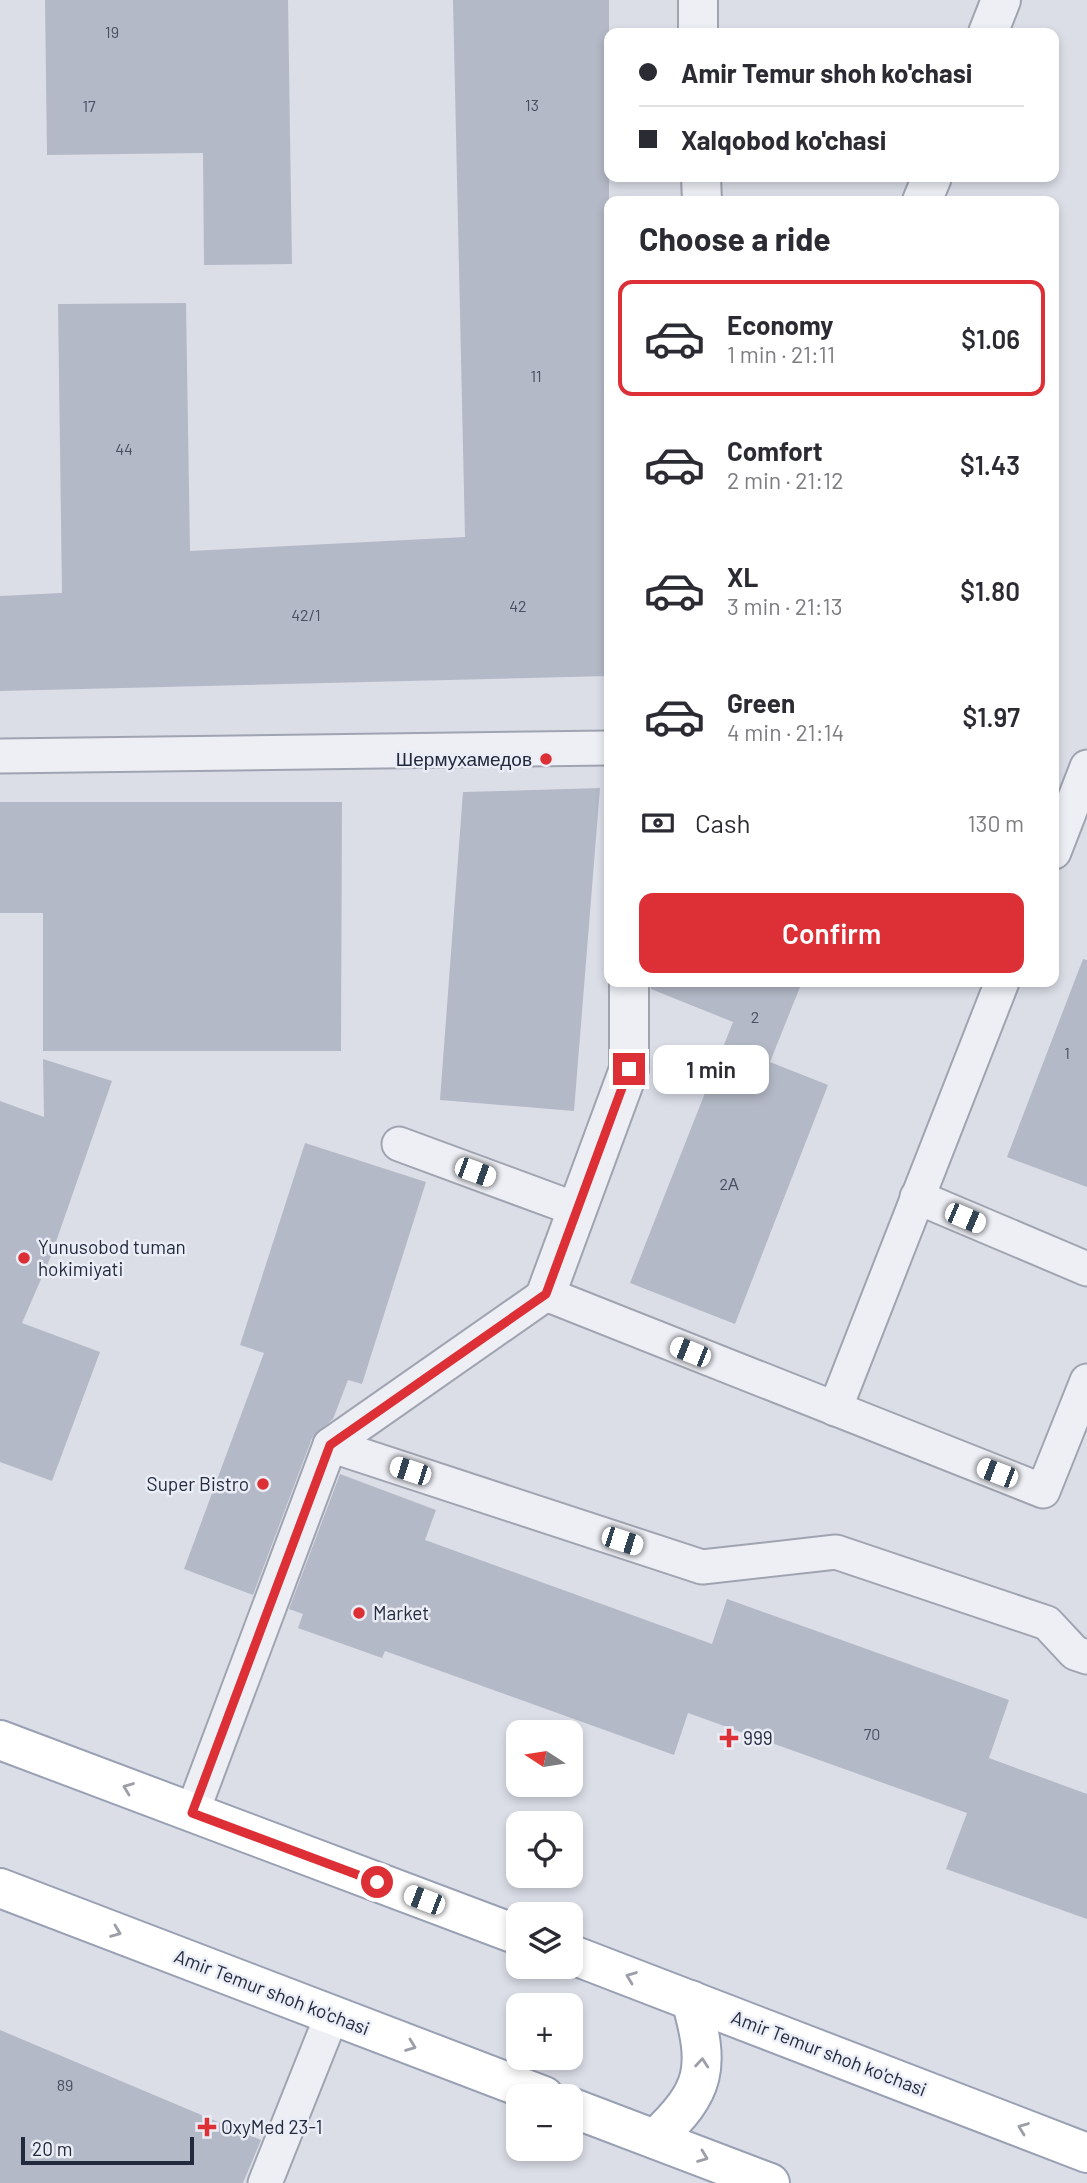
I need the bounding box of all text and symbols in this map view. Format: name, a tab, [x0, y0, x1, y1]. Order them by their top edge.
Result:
house number: 19	[105, 22, 119, 41]
text: Amir Temur shoh ko'chasi	[681, 57, 972, 88]
house number: 13	[525, 95, 539, 114]
house number: 17	[82, 96, 96, 115]
text: Xalqobod ko'chasi	[681, 124, 886, 155]
text: Choose a ride	[639, 219, 831, 257]
icon: car	[643, 307, 706, 370]
text: Economy	[727, 309, 833, 340]
text: $1.06	[961, 323, 1020, 354]
text: 1 min · 21:11	[727, 340, 835, 368]
house number: 11	[530, 366, 542, 385]
icon: car	[643, 433, 706, 496]
text: Comfort	[727, 435, 823, 466]
house number: 44	[115, 439, 133, 458]
text: $1.43	[960, 449, 1020, 480]
text: 2 min · 21:12	[727, 466, 843, 494]
icon: car	[643, 559, 706, 622]
text: XL	[727, 561, 758, 592]
text: $1.80	[960, 575, 1020, 606]
text: 3 min · 21:13	[727, 592, 843, 620]
house number: 42	[509, 596, 527, 615]
house number: 42/1	[291, 605, 321, 624]
icon: car	[643, 685, 706, 748]
text: Green	[727, 687, 795, 718]
text: $1.97	[963, 701, 1020, 732]
text: 4 min · 21:14	[727, 718, 844, 746]
place label: Шермухамедов	[396, 747, 532, 770]
marker: Шермухамедов	[538, 751, 554, 767]
icon: cash	[639, 804, 677, 842]
text: Cash	[695, 807, 750, 838]
text: 130 m	[967, 809, 1024, 837]
button: Confirm	[639, 893, 1024, 973]
house number: 2	[751, 1007, 759, 1026]
house number: 1	[1064, 1043, 1070, 1062]
callout: 1 min	[654, 1044, 769, 1094]
route end	[613, 1053, 645, 1085]
text: 1 min	[686, 1055, 736, 1083]
car	[452, 1155, 499, 1189]
house number: 2А	[719, 1174, 739, 1193]
car	[942, 1200, 989, 1236]
place label: Yunusobod tuman hokimiyati	[38, 1235, 186, 1280]
marker: Yunusobod tuman hokimiyati	[16, 1250, 32, 1266]
car	[667, 1334, 714, 1370]
car	[387, 1455, 434, 1487]
car	[974, 1456, 1021, 1490]
place label: Super Bistro	[147, 1472, 249, 1495]
marker: Super Bistro	[255, 1476, 271, 1492]
car	[599, 1525, 646, 1557]
place label: Market	[373, 1601, 429, 1624]
marker: Market	[351, 1605, 367, 1621]
north arrow	[506, 1720, 583, 1797]
map controls	[506, 1720, 583, 2161]
house number: 70	[864, 1724, 880, 1743]
place label: 999	[743, 1726, 773, 1749]
marker: 999	[721, 1730, 737, 1746]
one-way arrow	[122, 1783, 134, 1797]
button: locate	[506, 1811, 583, 1888]
route start	[361, 1866, 393, 1898]
car	[401, 1883, 448, 1917]
button: layers	[506, 1902, 583, 1979]
one-way arrow	[110, 1924, 122, 1938]
street label: Amir Temur shoh ko'chasi	[171, 1944, 373, 2039]
one-way arrow	[625, 1971, 637, 1985]
button: +	[506, 1993, 583, 2070]
street label: Amir Temur shoh ko'chasi	[728, 2005, 930, 2100]
one-way arrow	[404, 2037, 416, 2051]
one-way arrow	[694, 2057, 709, 2068]
house number: 89	[57, 2075, 73, 2094]
button: −	[506, 2084, 583, 2161]
place label: OxyMed 23-1	[221, 2115, 323, 2138]
marker: OxyMed 23-1	[199, 2119, 215, 2135]
one-way arrow	[1018, 2123, 1030, 2137]
scale bar	[21, 2134, 194, 2166]
text: 20 m	[32, 2137, 72, 2160]
one-way arrow	[696, 2149, 708, 2163]

